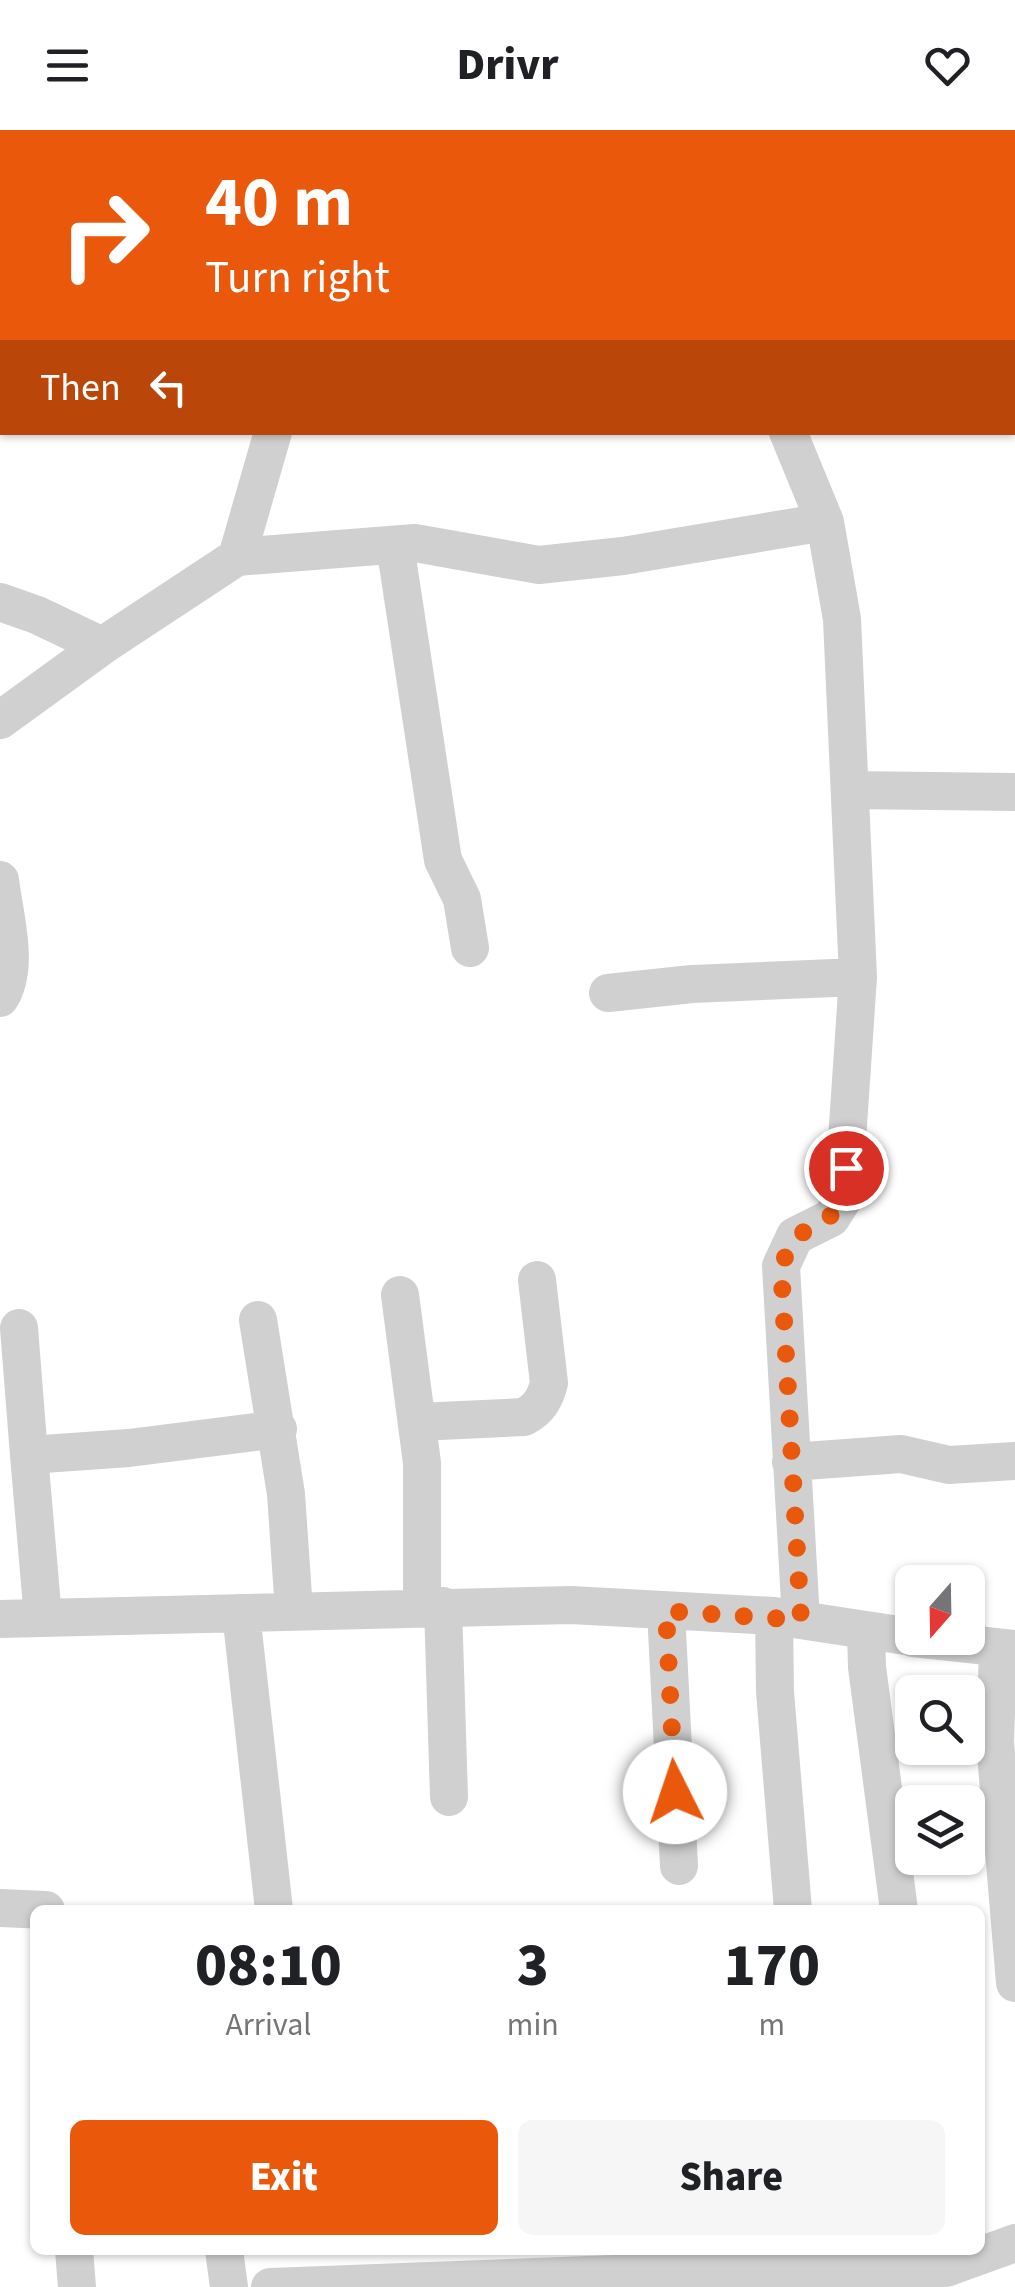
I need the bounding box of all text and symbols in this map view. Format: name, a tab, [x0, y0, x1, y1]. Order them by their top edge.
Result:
text: Drivr	[456, 33, 559, 97]
icon: menu	[40, 38, 95, 93]
icon: heart	[920, 38, 975, 93]
text: 40 m	[205, 153, 353, 253]
icon: right	[40, 170, 170, 300]
text: Turn right	[205, 246, 390, 310]
icon: left	[141, 360, 196, 415]
text: Then	[40, 361, 121, 415]
pin	[804, 1126, 889, 1211]
icon: arrive	[819, 1141, 874, 1196]
north arrow	[895, 1565, 985, 1655]
map controls	[895, 1565, 985, 1875]
button: search	[895, 1675, 985, 1765]
position arrow	[623, 1740, 727, 1844]
button: layers	[895, 1785, 985, 1875]
text: 08:10	[195, 1924, 342, 2009]
text: 3	[517, 1924, 549, 2009]
text: 170	[724, 1924, 820, 2009]
text: Arrival	[225, 2002, 311, 2048]
text: min	[507, 2002, 559, 2048]
text: m	[759, 2002, 785, 2048]
button: Exit	[70, 2120, 498, 2235]
button: Share	[518, 2120, 945, 2235]

